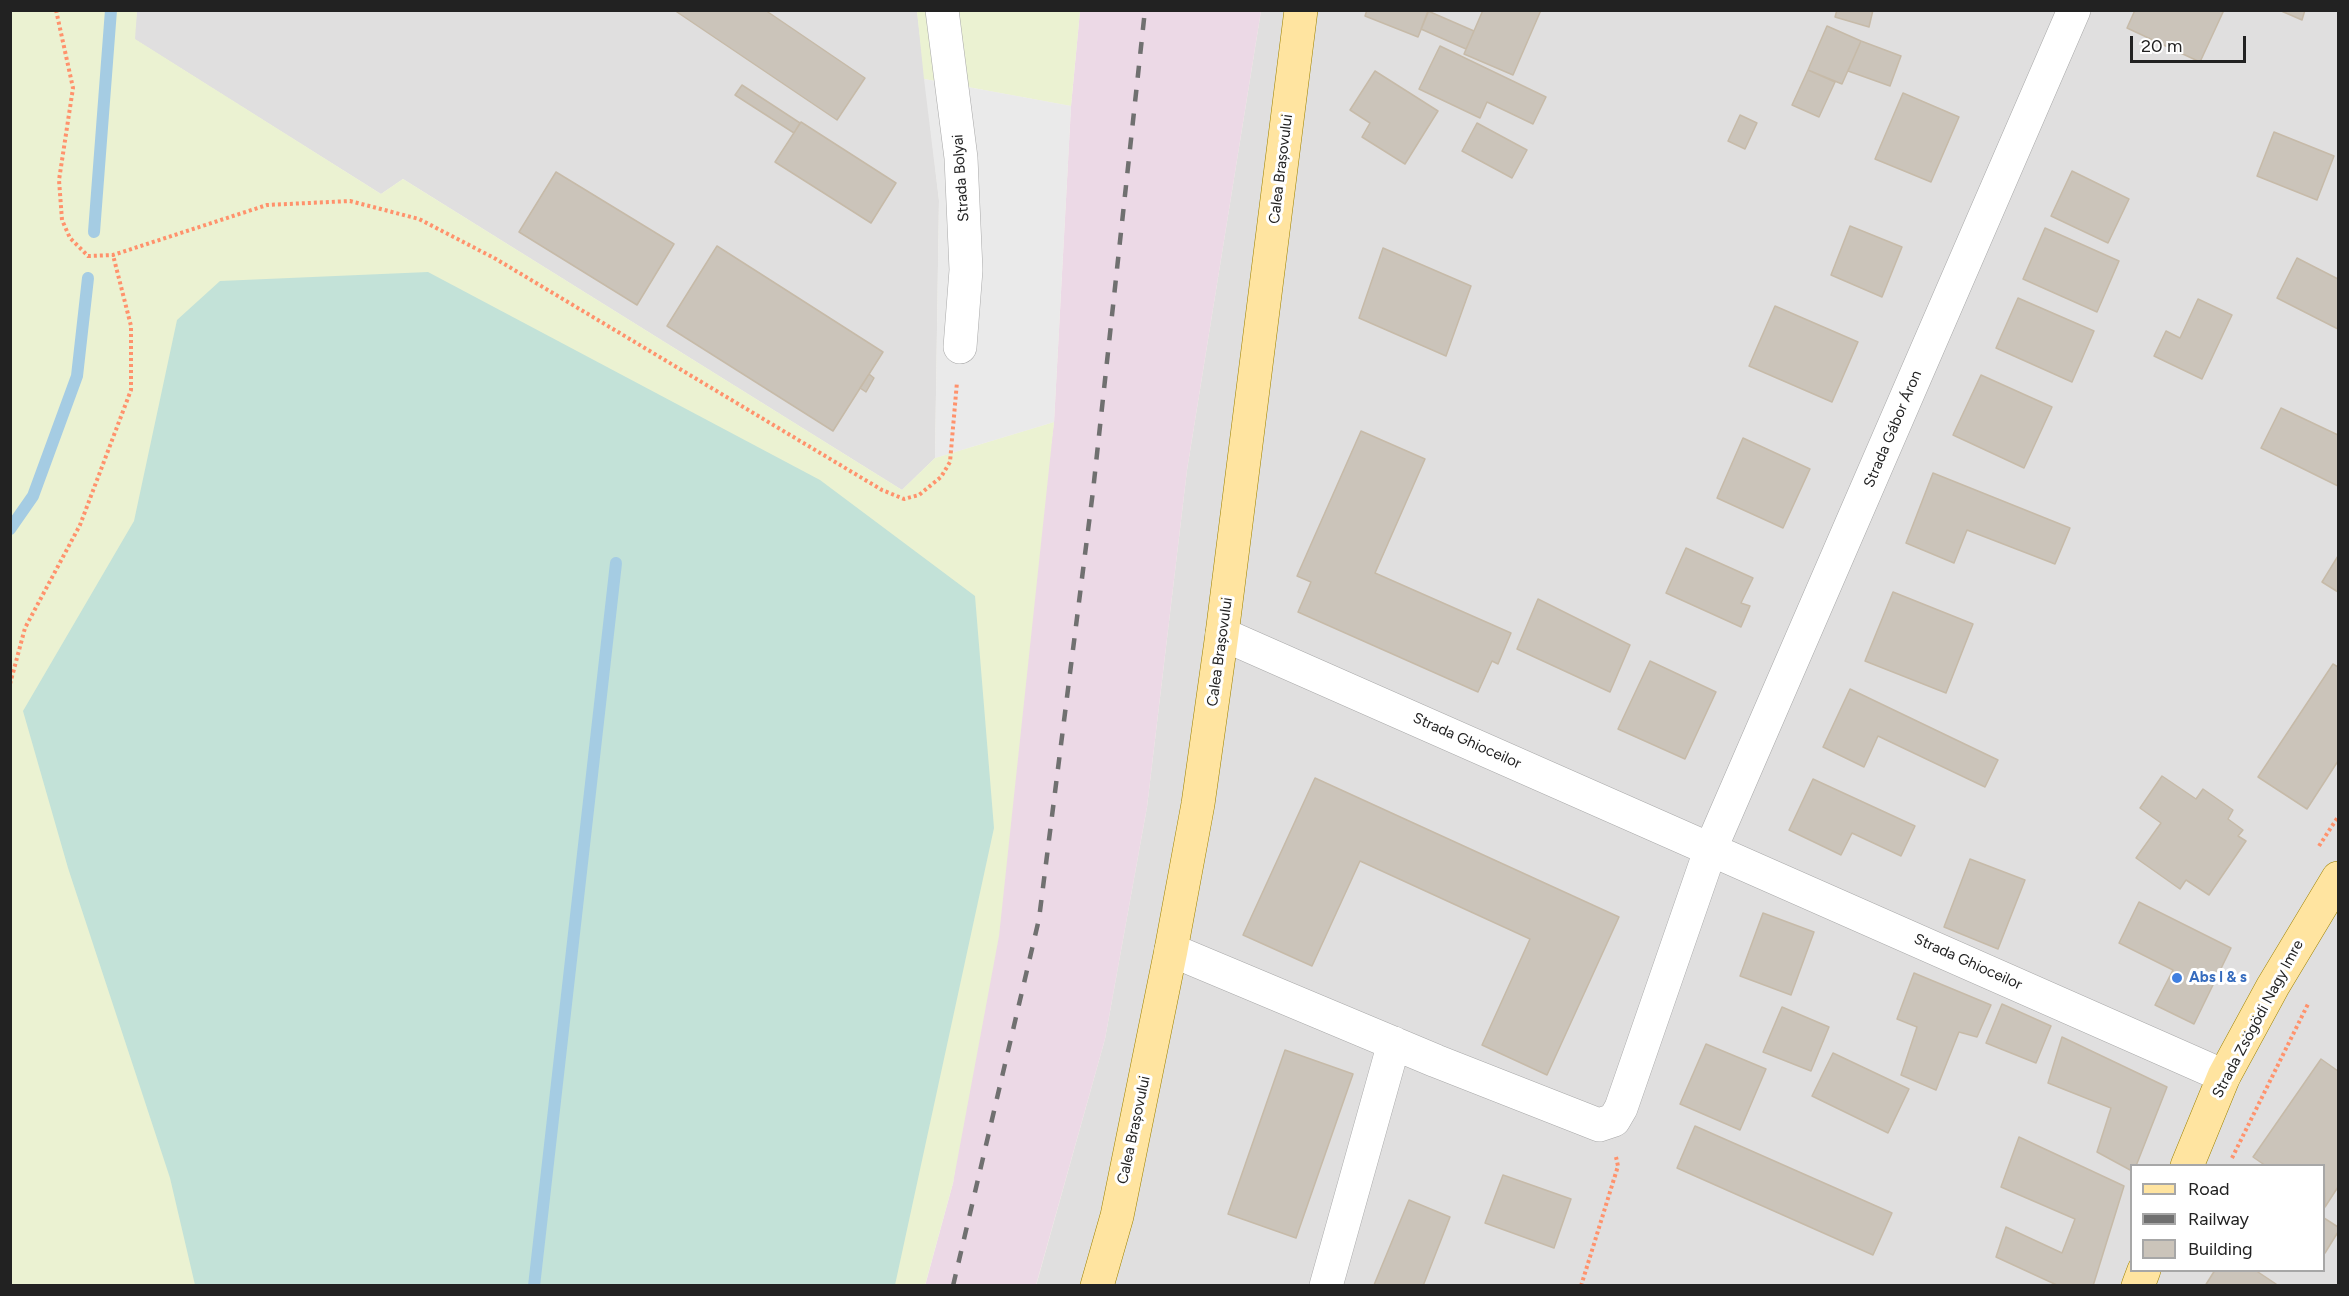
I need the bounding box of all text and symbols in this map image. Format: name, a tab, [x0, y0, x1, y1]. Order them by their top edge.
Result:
scale bar	[2133, 24, 2248, 62]
text: 20 m	[2141, 35, 2182, 57]
street label: Calea Brașovului	[1265, 113, 1297, 225]
street label: Strada Bolyai	[949, 134, 973, 222]
street label: Strada Gábor Áron	[1860, 368, 1926, 490]
street label: Calea Brașovului	[1203, 596, 1237, 708]
street label: Strada Ghioceilor	[1410, 709, 1524, 773]
street label: Strada Ghioceilor	[1911, 930, 2025, 994]
street label: Strada Zsögödi Nagy Imre	[2209, 937, 2307, 1101]
place label: Abs l & s	[2189, 969, 2247, 987]
marker: Abs l & s	[2170, 971, 2184, 985]
street label: Calea Brașovului	[1114, 1074, 1154, 1186]
legend	[2130, 1164, 2325, 1272]
text: Road	[2188, 1178, 2229, 1200]
text: Railway	[2188, 1208, 2249, 1230]
text: Building	[2188, 1238, 2253, 1260]

